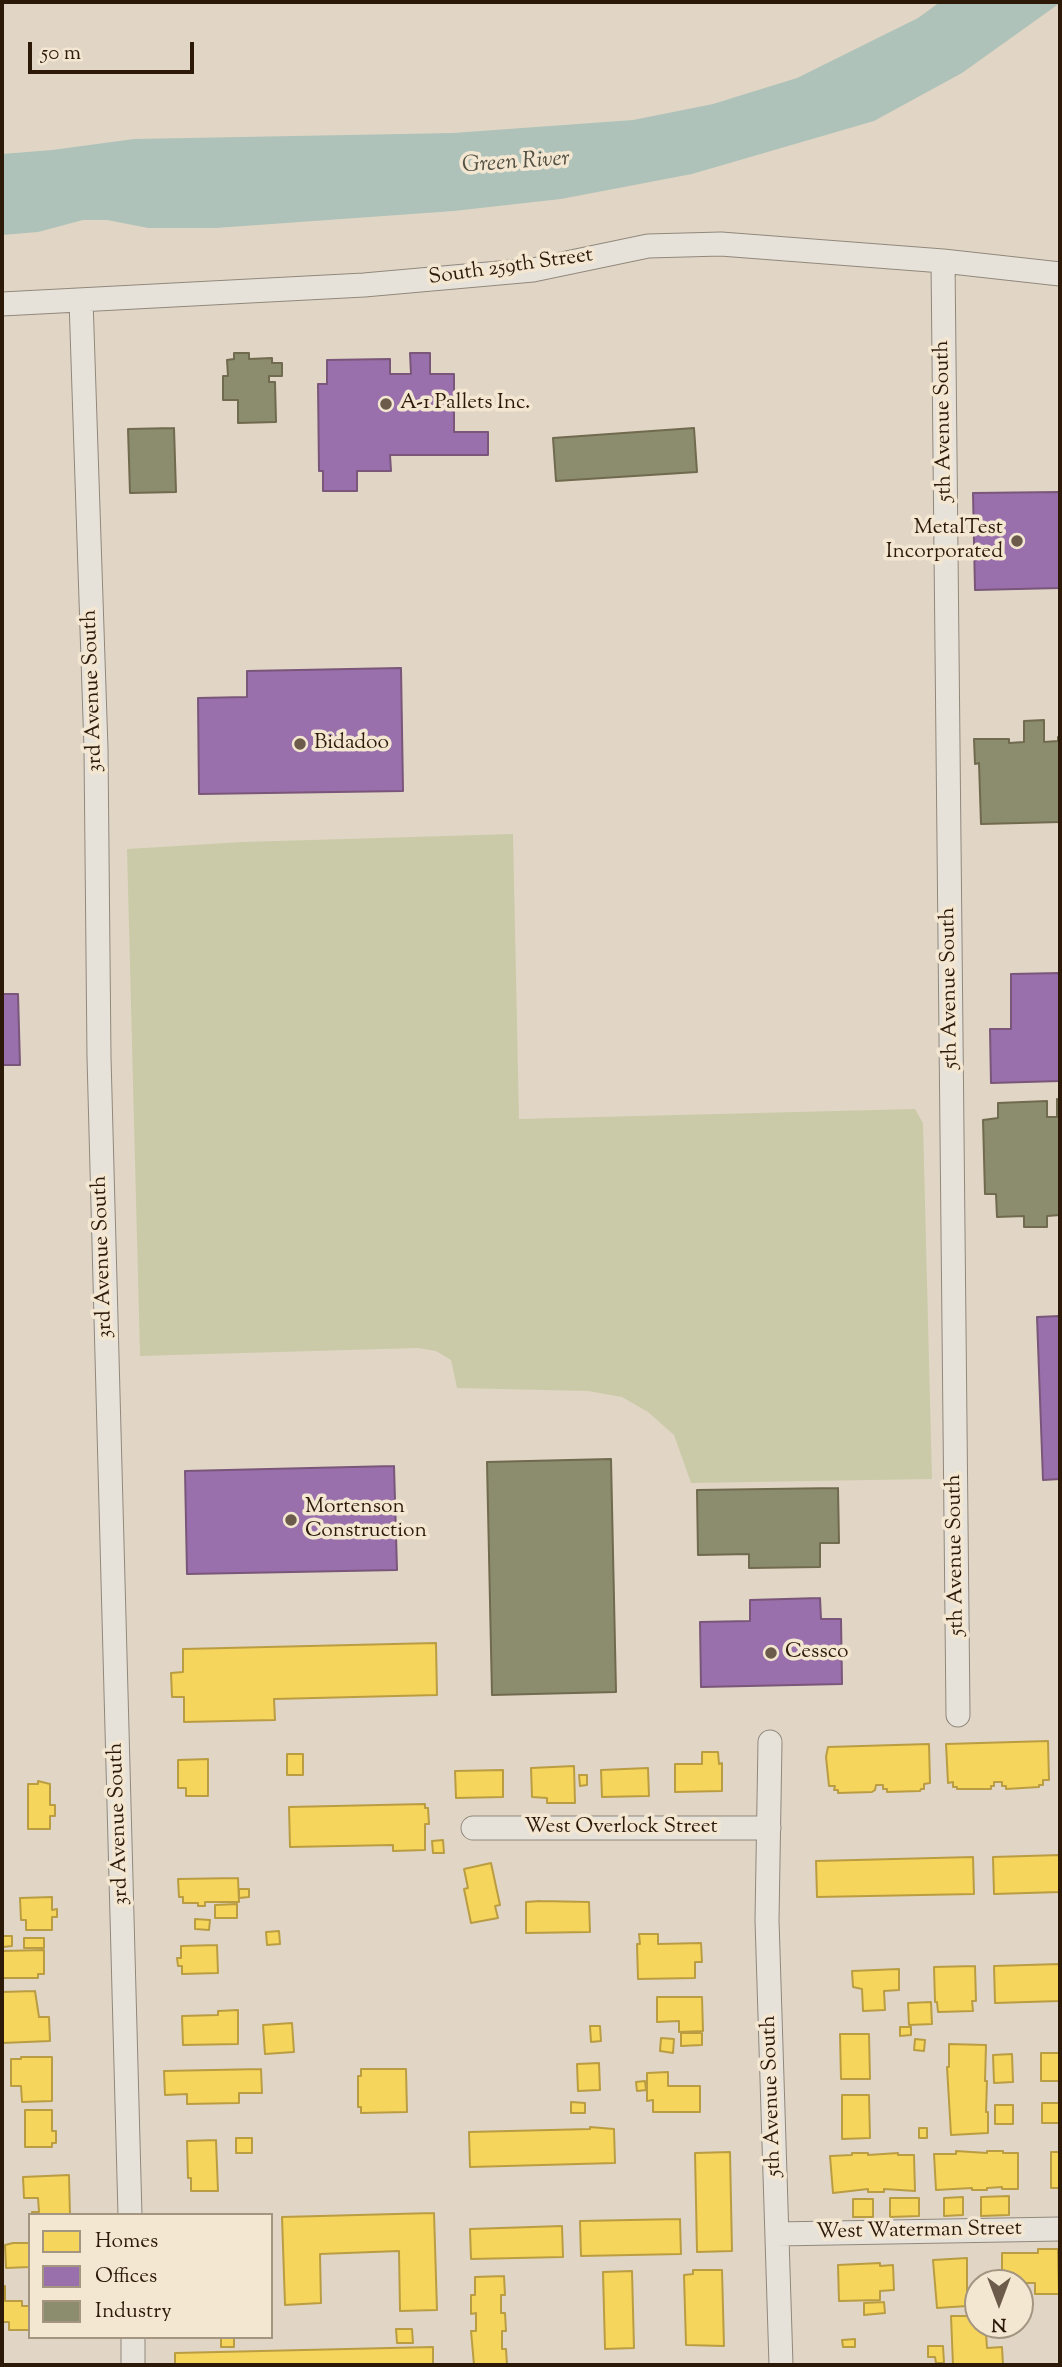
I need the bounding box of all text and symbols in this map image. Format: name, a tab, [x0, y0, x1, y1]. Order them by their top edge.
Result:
scale bar	[32, 28, 198, 72]
text: 50 m	[41, 39, 81, 69]
water label: Green River	[461, 146, 571, 182]
street label: South 259th Street	[427, 244, 595, 292]
street label: 5th Avenue South	[931, 340, 959, 502]
place label: A-1 Pallets Inc.	[400, 391, 530, 417]
marker: A-1 Pallets Inc.	[378, 396, 394, 412]
place label: MetalTest Incorporated	[886, 516, 1003, 566]
marker: MetalTest Incorporated	[1009, 533, 1025, 549]
street label: 3rd Avenue South	[79, 609, 109, 773]
place label: Bidadoo	[314, 731, 389, 757]
marker: Bidadoo	[292, 736, 308, 752]
street label: 5th Avenue South	[937, 907, 965, 1069]
street label: 3rd Avenue South	[89, 1175, 119, 1339]
street label: 5th Avenue South	[943, 1474, 971, 1636]
place label: Mortenson Construction	[305, 1495, 427, 1545]
marker: Mortenson Construction	[283, 1512, 299, 1528]
place label: Cessco	[785, 1640, 849, 1666]
marker: Cessco	[763, 1645, 779, 1661]
street label: 3rd Avenue South	[105, 1742, 135, 1906]
street label: West Overlock Street	[524, 1815, 718, 1841]
street label: 5th Avenue South	[758, 2015, 788, 2177]
legend	[28, 2213, 273, 2339]
street label: West Waterman Street	[816, 2218, 1022, 2246]
text: Homes	[95, 2227, 158, 2257]
text: Offices	[95, 2262, 157, 2292]
north arrow	[964, 2269, 1034, 2339]
text: Industry	[95, 2297, 172, 2327]
text: N	[991, 2310, 1007, 2337]

